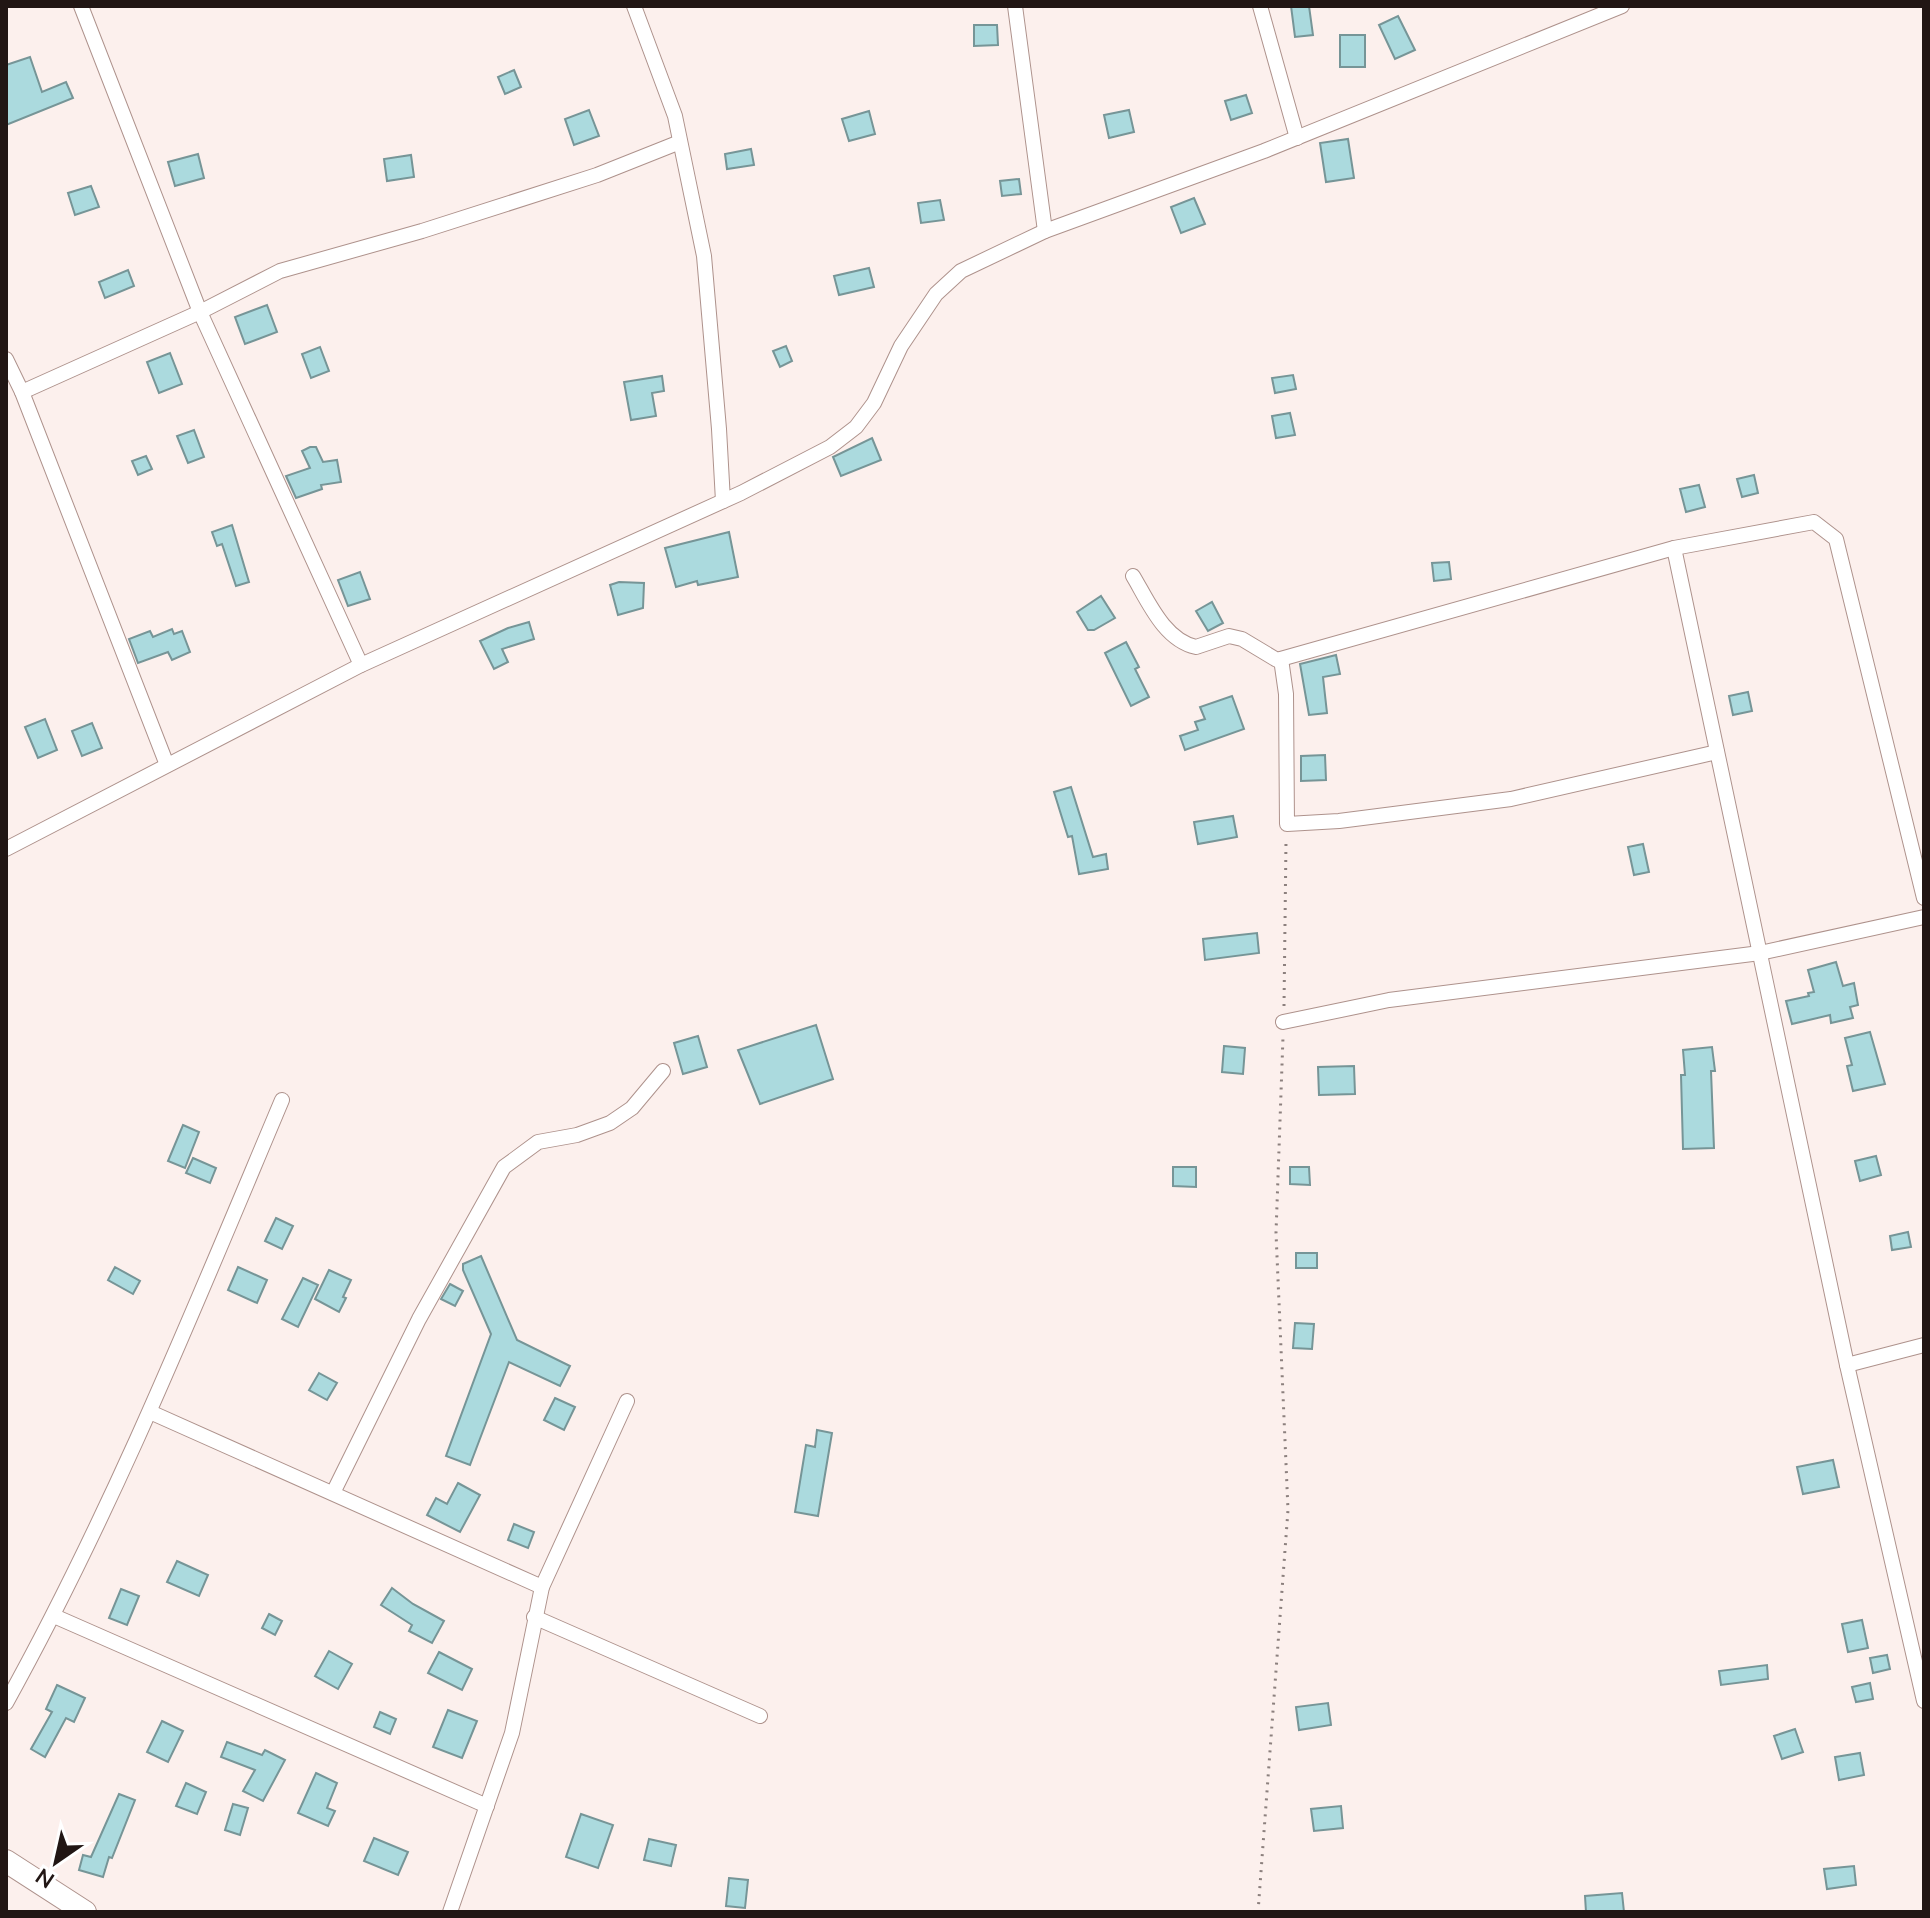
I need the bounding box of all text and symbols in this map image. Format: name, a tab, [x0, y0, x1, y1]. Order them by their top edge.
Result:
north arrow	[16, 1822, 96, 1902]
text: N	[30, 1861, 61, 1895]

